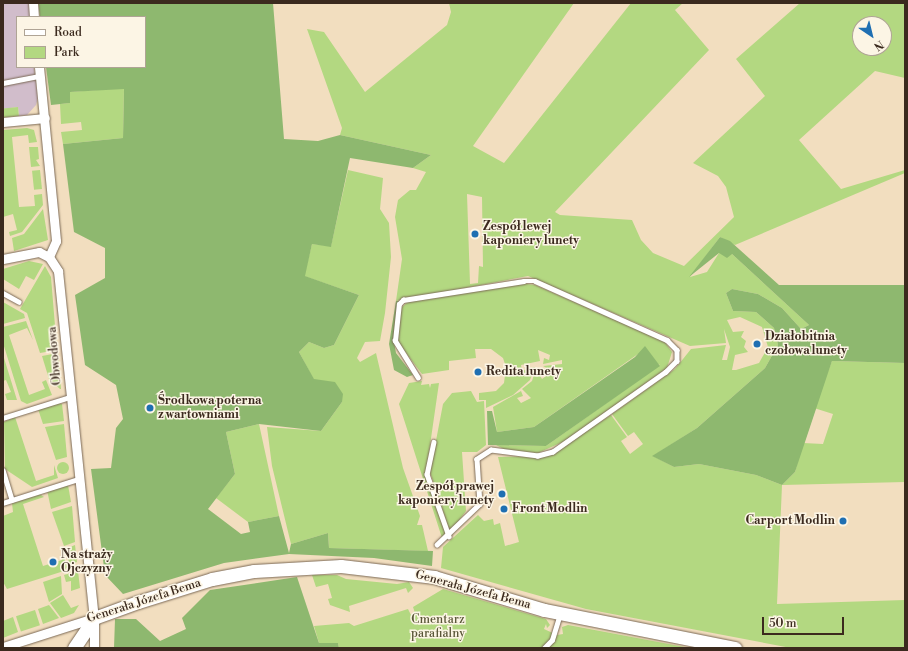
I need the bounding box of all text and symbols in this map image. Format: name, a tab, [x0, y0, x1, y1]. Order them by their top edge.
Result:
legend	[16, 16, 146, 68]
north arrow	[852, 16, 892, 56]
text: Road	[54, 25, 82, 40]
text: N	[871, 37, 886, 53]
text: Park	[54, 45, 79, 60]
place label: Zespół lewej kaponiery lunety	[483, 220, 579, 248]
marker: Zespół lewej kaponiery lunety	[470, 229, 480, 239]
street label: Obwodowa	[45, 326, 65, 386]
place label: Działobitnia czołowa lunety	[765, 330, 847, 358]
marker: Działobitnia czołowa lunety	[752, 339, 762, 349]
place label: Redita lunety	[486, 365, 561, 379]
marker: Redita lunety	[473, 367, 483, 377]
place label: Środkowa poterna z wartowniami	[158, 394, 262, 422]
marker: Środkowa poterna z wartowniami	[145, 403, 155, 413]
place label: Zespół prawej kaponiery lunety	[398, 480, 494, 508]
marker: Zespół prawej kaponiery lunety	[497, 489, 507, 499]
place label: Front Modlin	[512, 502, 587, 516]
marker: Front Modlin	[499, 504, 509, 514]
place label: Carport Modlin	[746, 514, 835, 528]
marker: Carport Modlin	[838, 516, 848, 526]
place label: Na straży Ojczyzny	[61, 548, 112, 576]
marker: Na straży Ojczyzny	[48, 557, 58, 567]
street label: Generała Józefa Bema	[414, 568, 532, 612]
street label: Generała Józefa Bema	[85, 576, 203, 626]
scale bar	[764, 609, 846, 635]
park label: Cmentarz parafialny	[411, 613, 465, 641]
text: 50 m	[769, 616, 797, 631]

